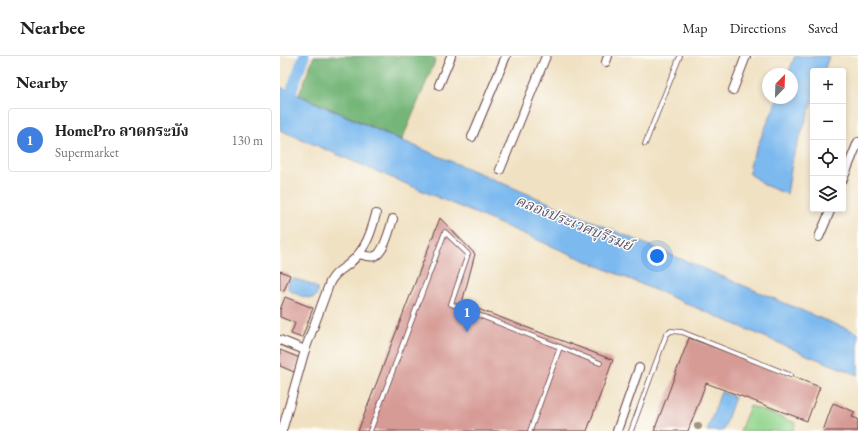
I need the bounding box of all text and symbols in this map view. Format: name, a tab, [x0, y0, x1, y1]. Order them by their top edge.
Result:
text: Nearbee	[20, 15, 85, 40]
text: Map	[682, 19, 708, 37]
text: Directions	[730, 19, 786, 37]
text: Saved	[808, 19, 838, 37]
north arrow	[762, 68, 798, 104]
map controls	[810, 68, 846, 212]
button: +	[810, 68, 846, 104]
text: Nearby	[16, 71, 68, 93]
button: −	[810, 104, 846, 140]
text: HomePro ลาดกระบัง	[55, 121, 189, 140]
text: 1	[27, 132, 33, 149]
text: 130 m	[232, 132, 263, 149]
button: locate	[810, 140, 846, 176]
text: Supermarket	[55, 144, 119, 161]
button: layers	[810, 176, 846, 212]
water label: คลองประเวศบุรีรมย์	[513, 190, 638, 257]
your location	[647, 246, 667, 266]
pin: 1	[454, 299, 480, 332]

